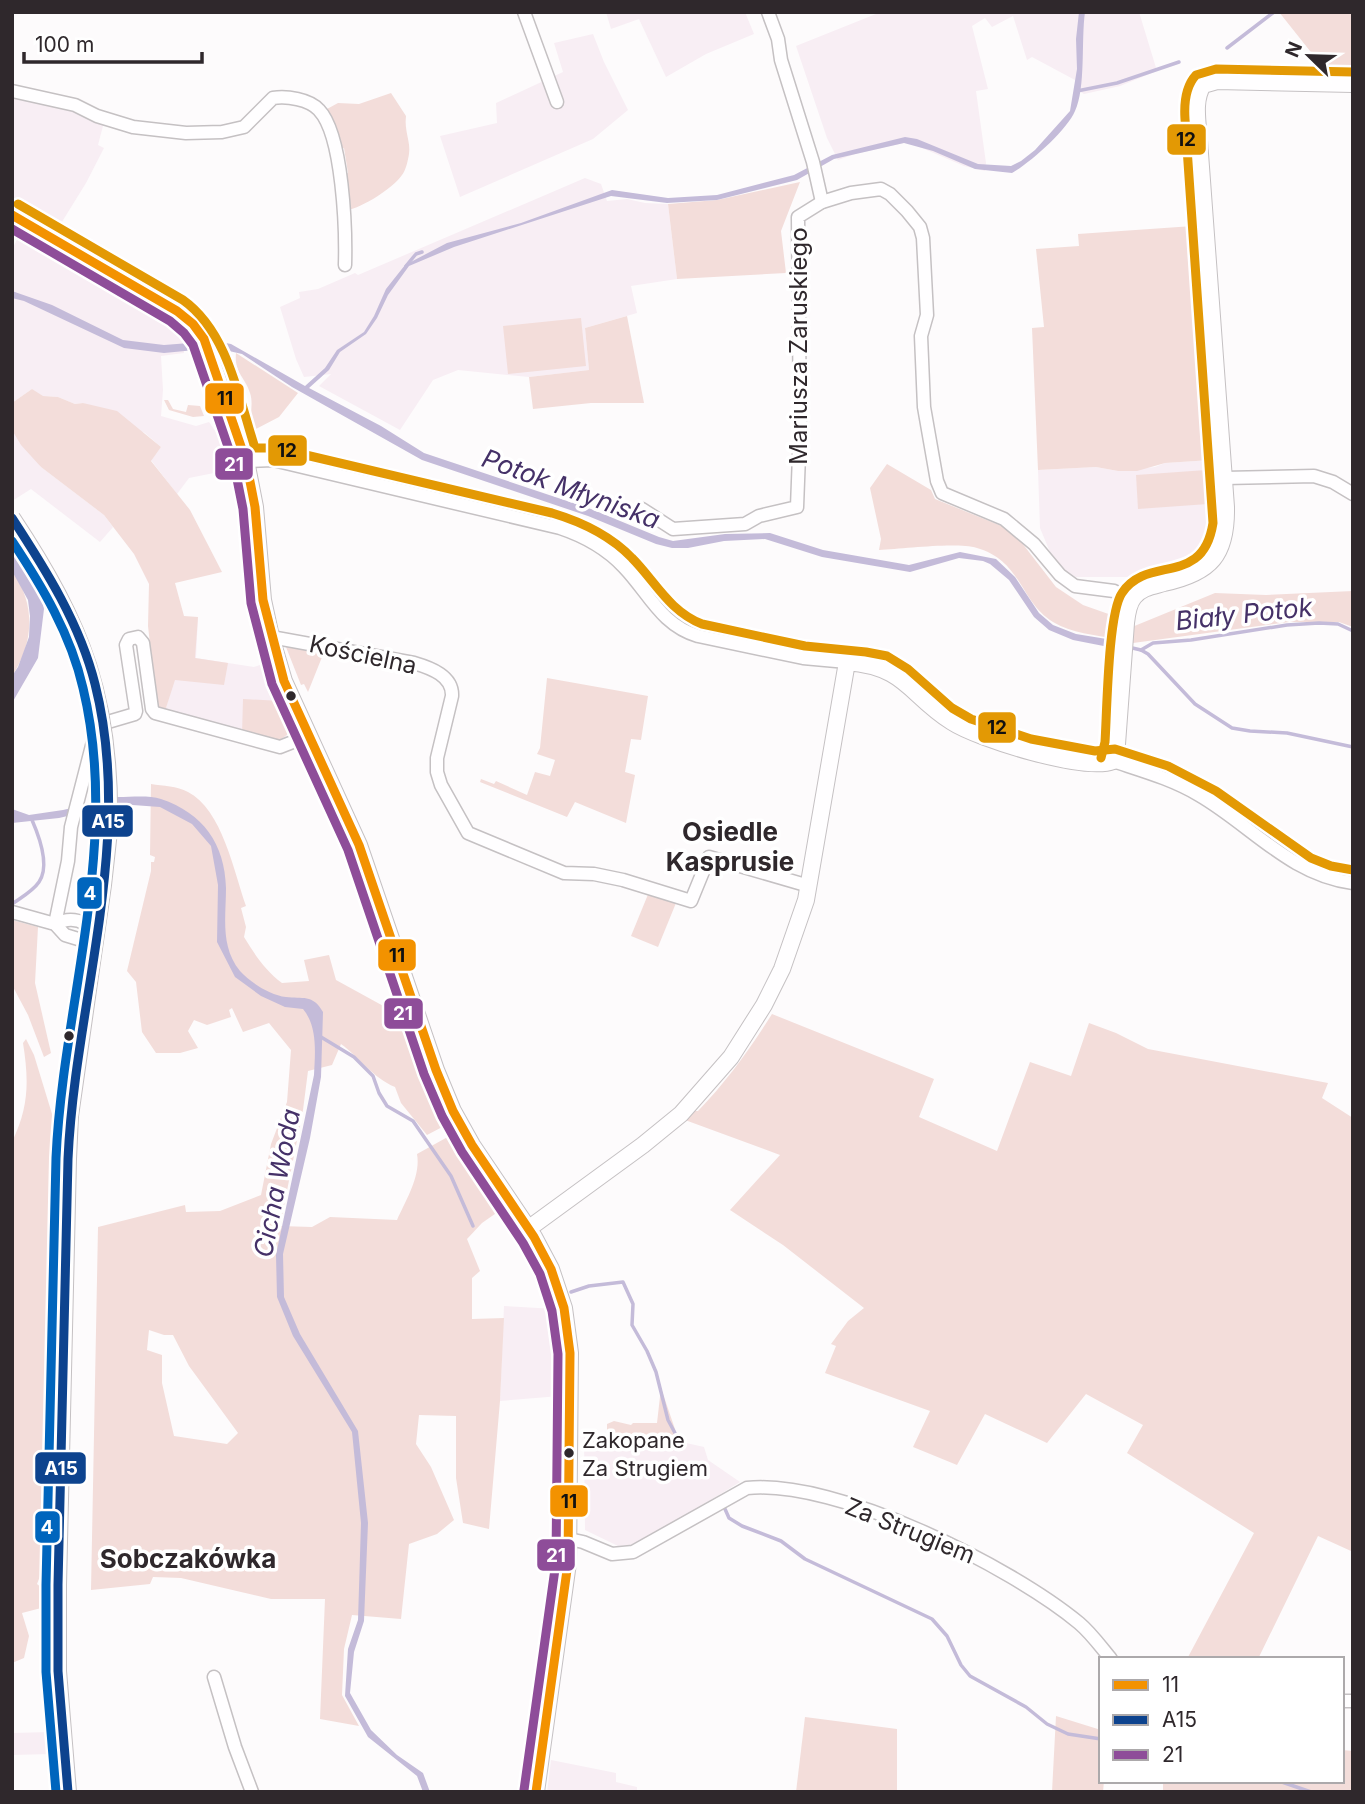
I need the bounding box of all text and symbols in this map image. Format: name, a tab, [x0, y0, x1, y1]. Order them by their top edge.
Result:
scale bar	[24, 21, 203, 65]
north arrow	[1274, 21, 1344, 91]
text: 100 m	[35, 32, 94, 57]
text: N	[1280, 38, 1307, 61]
line badge: 12	[1166, 123, 1207, 156]
text: 12	[1176, 128, 1196, 151]
street label: Mariusza Zaruskiego	[784, 227, 813, 465]
line badge: 11	[204, 382, 245, 415]
text: 11	[217, 387, 233, 410]
line badge: 12	[267, 434, 308, 467]
text: 12	[277, 439, 297, 462]
water label: Potok Młyniska	[478, 442, 664, 535]
line badge: 21	[214, 447, 254, 481]
text: 21	[224, 453, 244, 476]
water label: Biały Potok	[1174, 591, 1315, 636]
street label: Kościelna	[307, 629, 420, 680]
unlabelled marker	[284, 689, 298, 703]
line badge: 12	[977, 711, 1017, 744]
text: 12	[987, 716, 1007, 739]
line badge: A15	[81, 804, 134, 838]
text: A15	[91, 810, 125, 833]
district label: Osiedle Kasprusie	[666, 816, 794, 877]
line badge: 4	[76, 876, 103, 910]
text: 4	[84, 882, 96, 905]
line badge: 11	[377, 938, 417, 972]
text: 11	[389, 944, 405, 967]
line badge: 21	[383, 997, 424, 1030]
text: 21	[393, 1002, 413, 1025]
unlabelled marker	[62, 1029, 76, 1043]
water label: Cicha Woda	[247, 1106, 306, 1260]
place label: Zakopane Za Strugiem	[582, 1427, 708, 1481]
marker: Zakopane Za Strugiem	[562, 1446, 576, 1460]
line badge: A15	[34, 1451, 87, 1485]
text: A15	[44, 1457, 78, 1480]
line badge: 11	[549, 1484, 589, 1518]
text: 11	[561, 1490, 577, 1513]
street label: Za Strugiem	[841, 1491, 979, 1570]
line badge: 4	[34, 1510, 61, 1544]
text: 4	[41, 1516, 53, 1539]
line badge: 21	[536, 1538, 576, 1572]
district label: Sobczakówka	[100, 1543, 276, 1574]
text: 21	[546, 1544, 566, 1567]
legend	[1099, 1657, 1344, 1783]
text: 11	[1162, 1672, 1179, 1697]
text: A15	[1162, 1707, 1197, 1732]
text: 21	[1162, 1742, 1183, 1767]

